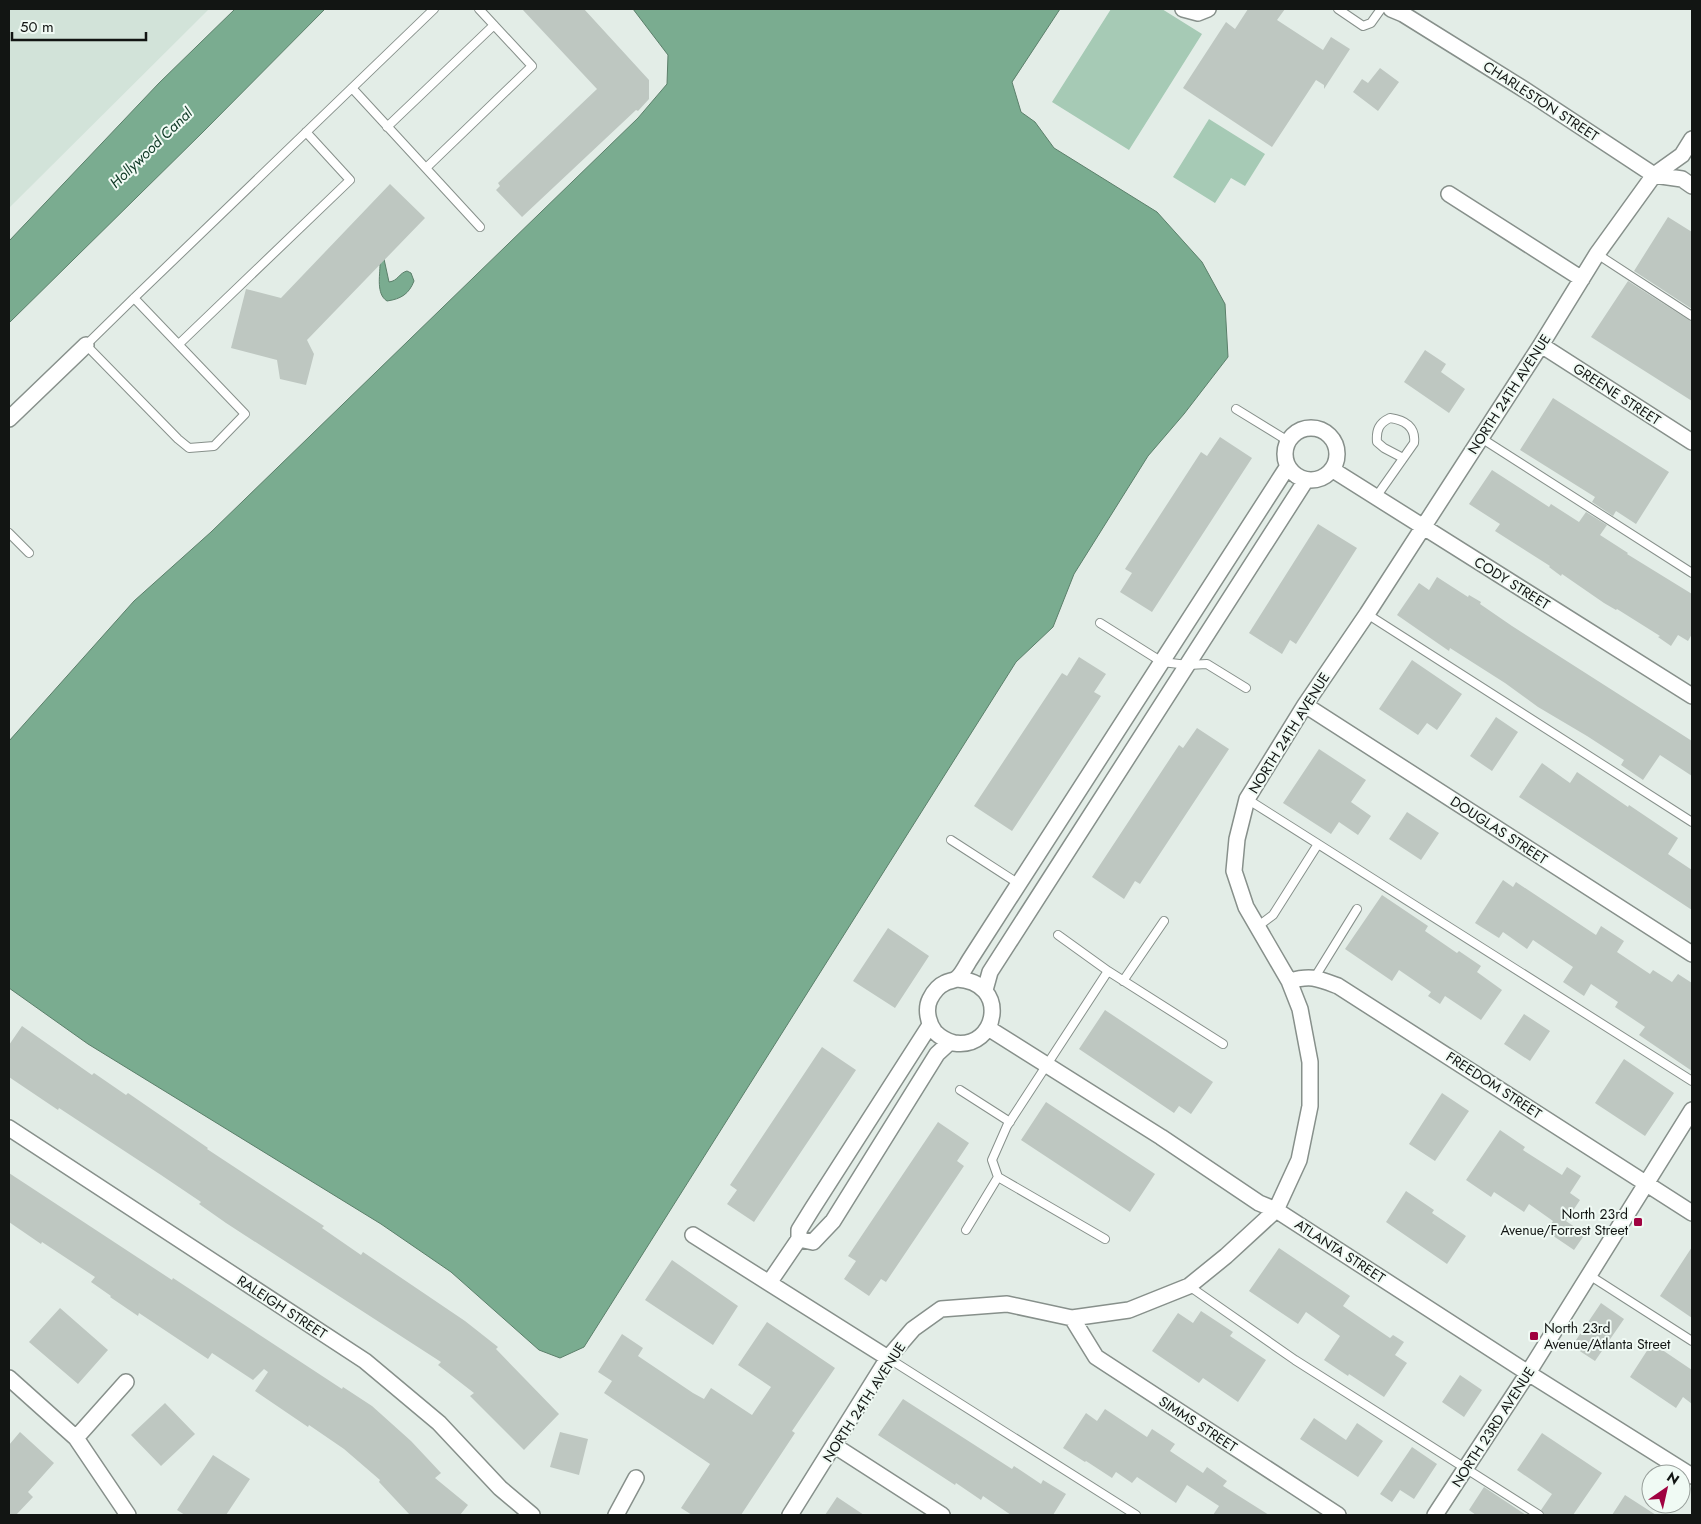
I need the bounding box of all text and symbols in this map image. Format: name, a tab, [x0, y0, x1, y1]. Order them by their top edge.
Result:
scale bar	[12, 10, 146, 42]
text: 50 m	[20, 16, 54, 38]
street label: CHARLESTON STREET	[1479, 56, 1603, 146]
water label: Hollywood Canal	[105, 102, 198, 193]
street label: NORTH 24TH AVENUE	[1463, 330, 1555, 458]
street label: GREENE STREET	[1569, 358, 1665, 430]
street label: CODY STREET	[1470, 552, 1554, 614]
street label: NORTH 24TH AVENUE	[1244, 669, 1334, 797]
street label: DOUGLAS STREET	[1447, 791, 1552, 869]
street label: FREEDOM STREET	[1442, 1047, 1546, 1124]
place label: North 23rd Avenue/Forrest Street	[1500, 1204, 1629, 1240]
street label: ATLANTA STREET	[1291, 1214, 1389, 1288]
marker: North 23rd Avenue/Forrest Street	[1632, 1216, 1644, 1228]
street label: RALEIGH STREET	[233, 1270, 331, 1344]
place label: North 23rd Avenue/Atlanta Street	[1544, 1318, 1671, 1354]
marker: North 23rd Avenue/Atlanta Street	[1528, 1330, 1540, 1342]
street label: NORTH 24TH AVENUE	[818, 1338, 910, 1466]
street label: NORTH 23RD AVENUE	[1447, 1363, 1539, 1491]
street label: SIMMS STREET	[1155, 1391, 1241, 1457]
north arrow	[1641, 1464, 1691, 1514]
text: N	[1663, 1467, 1683, 1490]

